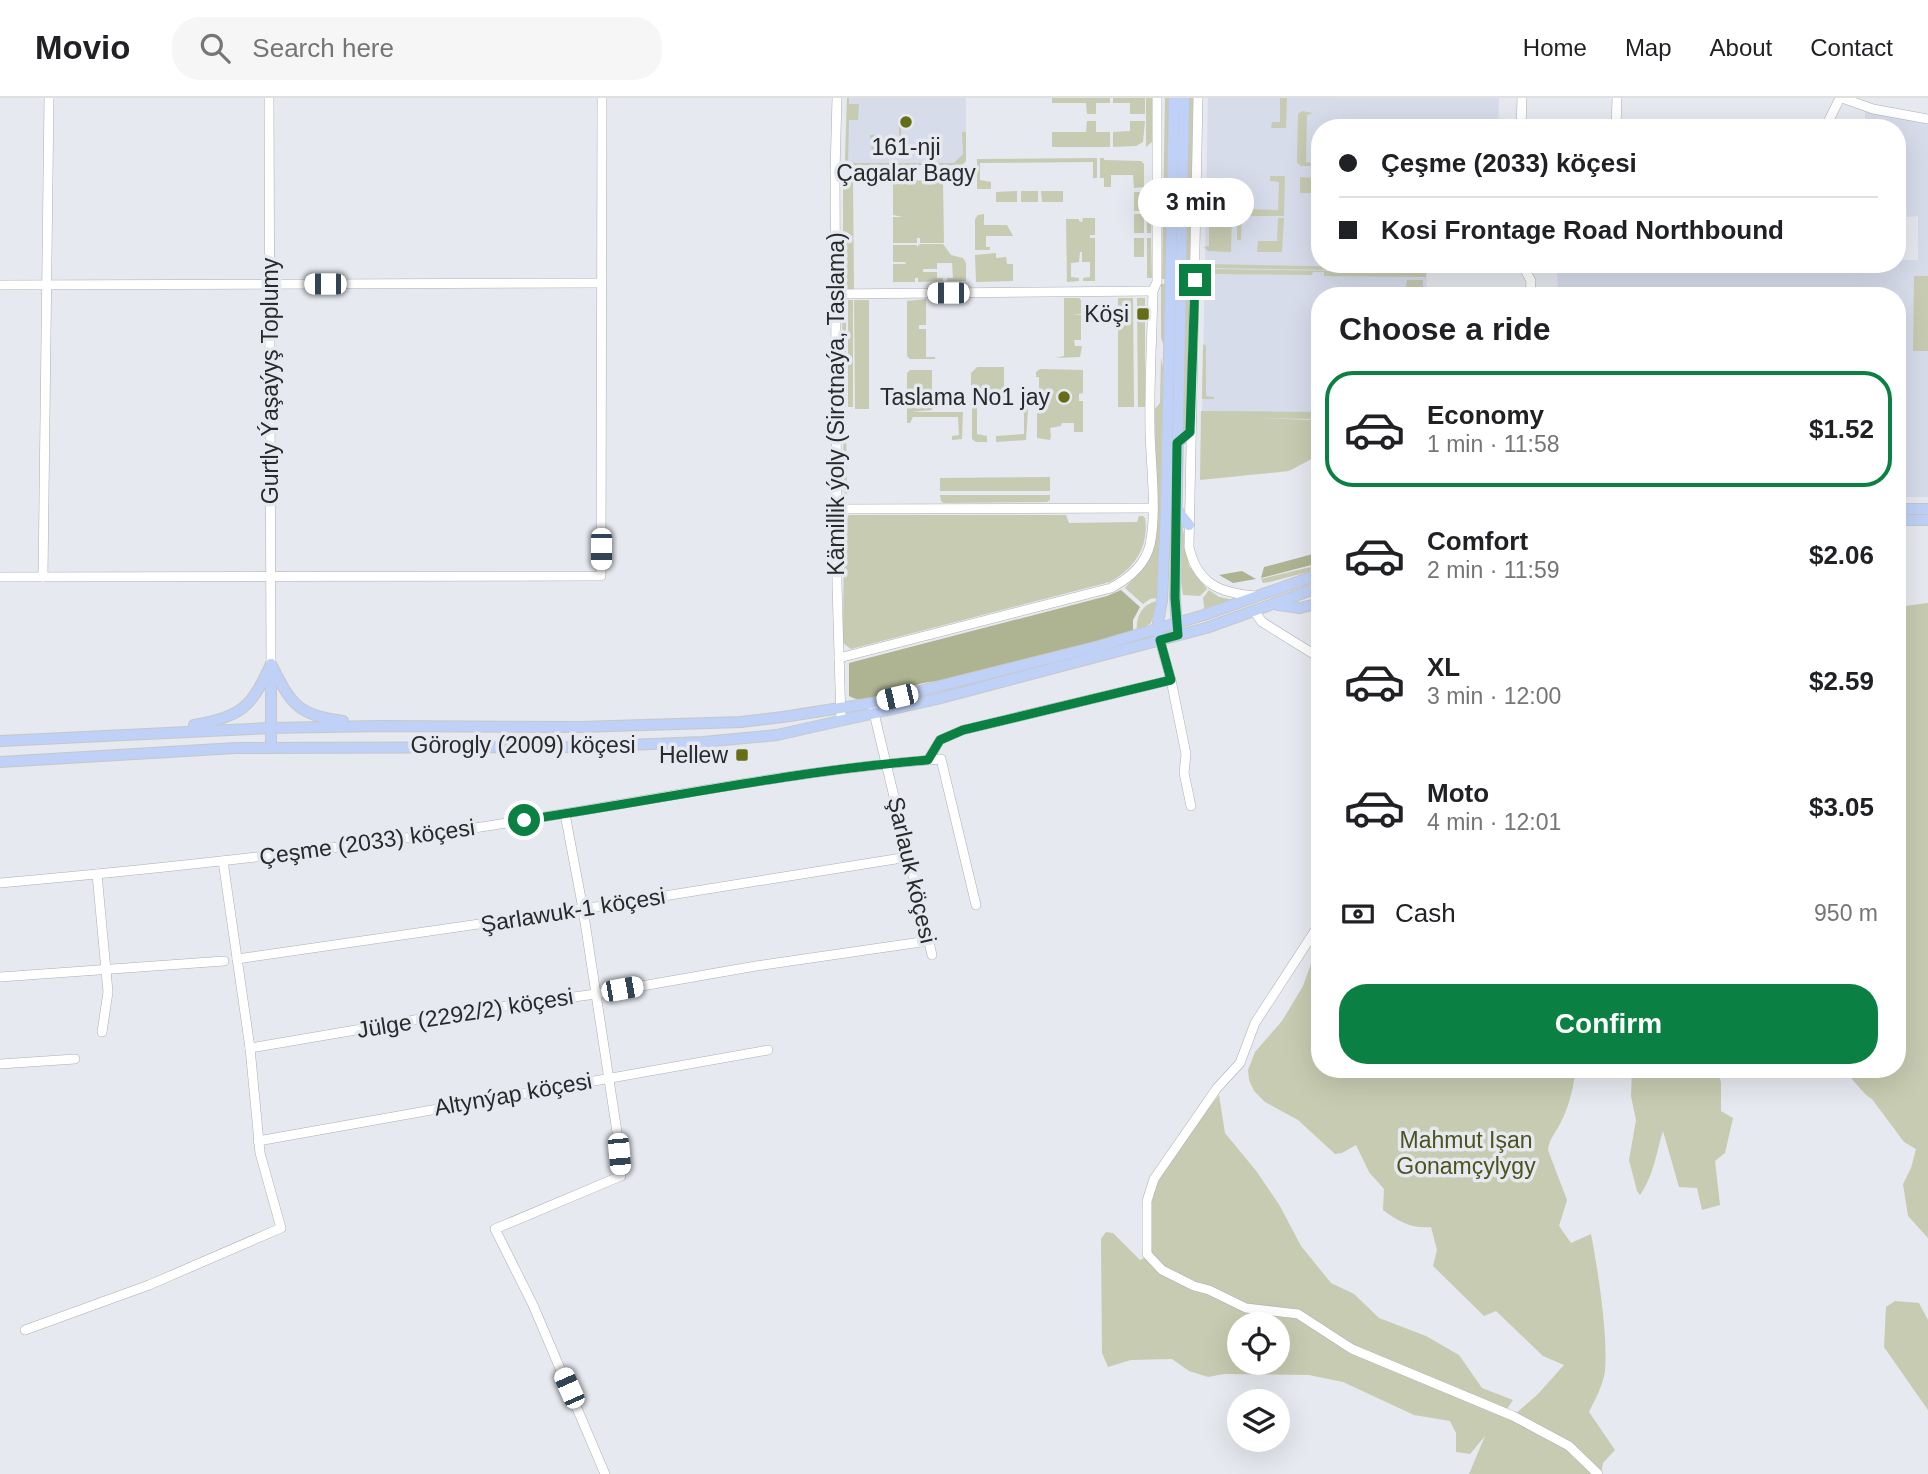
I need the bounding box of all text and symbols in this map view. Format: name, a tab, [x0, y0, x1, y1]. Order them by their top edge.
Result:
search box	[172, 17, 662, 80]
text: Movio	[35, 29, 130, 66]
icon: search	[196, 29, 234, 67]
text: Search here	[252, 33, 394, 63]
text: Home	[1523, 34, 1587, 61]
text: Map	[1625, 34, 1672, 61]
text: About	[1710, 34, 1772, 61]
text: Contact	[1810, 34, 1893, 61]
marker: 161-nji Çagalar Bagy	[898, 114, 914, 130]
place label: 161-nji Çagalar Bagy	[836, 134, 976, 186]
text: Çeşme (2033) köçesi	[1381, 148, 1637, 178]
callout: 3 min	[1137, 178, 1253, 228]
text: 3 min	[1166, 189, 1226, 215]
text: Kosi Frontage Road Northbound	[1381, 215, 1784, 245]
street label: Kämillik ýoly (Sirotnaýa, Taslama)	[823, 232, 849, 576]
street label: Gurtly Ýaşaýyş Toplumy	[257, 257, 283, 504]
route end	[1179, 264, 1211, 296]
car	[305, 274, 347, 295]
car	[928, 283, 970, 304]
place label: Köşi	[1084, 301, 1129, 327]
marker: Köşi	[1135, 306, 1151, 322]
text: Choose a ride	[1339, 311, 1551, 347]
place label: Taslama No1 jay	[880, 384, 1050, 410]
marker: Taslama No1 jay	[1056, 389, 1072, 405]
icon: car	[1343, 398, 1406, 461]
text: Economy	[1427, 400, 1544, 430]
text: $1.52	[1809, 414, 1874, 444]
text: 1 min · 11:58	[1427, 431, 1560, 457]
icon: car	[1343, 524, 1406, 587]
text: Comfort	[1427, 526, 1528, 556]
car	[591, 528, 612, 570]
text: $2.06	[1809, 540, 1874, 570]
text: 2 min · 11:59	[1427, 557, 1560, 583]
icon: car	[1343, 650, 1406, 713]
text: XL	[1427, 652, 1460, 682]
text: $2.59	[1809, 666, 1874, 696]
car	[875, 682, 920, 712]
text: 3 min · 12:00	[1427, 683, 1561, 709]
street label: Görogly (2009) köçesi	[411, 732, 636, 758]
place label: Hellew	[659, 742, 728, 768]
marker: Hellew	[734, 747, 750, 763]
icon: car	[1343, 776, 1406, 839]
text: Moto	[1427, 778, 1489, 808]
text: $3.05	[1809, 792, 1874, 822]
street label: Şarlauk köçesi	[883, 794, 941, 946]
route start	[508, 804, 540, 836]
text: 4 min · 12:01	[1427, 809, 1561, 835]
street label: Çeşme (2033) köçesi	[258, 814, 476, 870]
street label: Şarlawuk-1 köçesi	[479, 883, 667, 937]
icon: cash	[1339, 895, 1377, 933]
text: Cash	[1395, 898, 1456, 928]
text: 950 m	[1814, 900, 1878, 926]
car	[600, 975, 645, 1003]
street label: Jülge (2292/2) köçesi	[355, 983, 575, 1043]
button: Confirm	[1339, 984, 1878, 1064]
street label: Altynýap köçesi	[432, 1067, 594, 1121]
park label: Mahmut Işan Gonamçylygy	[1396, 1127, 1536, 1179]
car	[607, 1132, 632, 1176]
map controls	[1227, 1312, 1290, 1452]
button: locate	[1227, 1312, 1290, 1375]
car	[551, 1365, 588, 1411]
button: layers	[1227, 1389, 1290, 1452]

